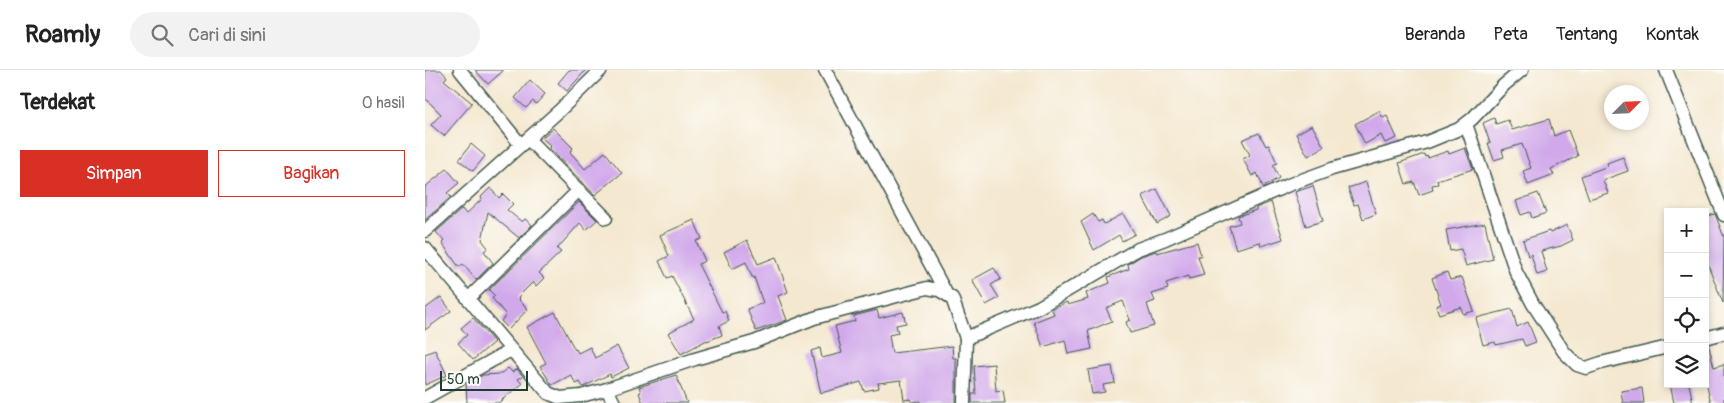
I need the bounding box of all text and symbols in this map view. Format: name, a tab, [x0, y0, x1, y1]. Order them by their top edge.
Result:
search box	[130, 12, 480, 57]
text: Roamly	[25, 20, 100, 49]
icon: search	[148, 21, 176, 49]
text: Cari di sini	[188, 23, 266, 47]
text: Beranda	[1405, 23, 1465, 46]
text: Peta	[1493, 23, 1528, 46]
text: Tentang	[1556, 23, 1618, 46]
text: Kontak	[1646, 23, 1699, 46]
north arrow	[1604, 85, 1649, 130]
text: Terdekat	[20, 89, 95, 116]
text: 0 hasil	[362, 93, 405, 113]
button: Simpan	[20, 150, 208, 197]
button: Bagikan	[218, 150, 405, 197]
map controls	[1664, 208, 1709, 388]
button: +	[1664, 208, 1709, 253]
button: −	[1664, 253, 1709, 298]
button: locate	[1664, 298, 1709, 343]
button: layers	[1664, 343, 1709, 388]
scale bar	[440, 368, 527, 391]
text: 50 m	[447, 371, 480, 388]

